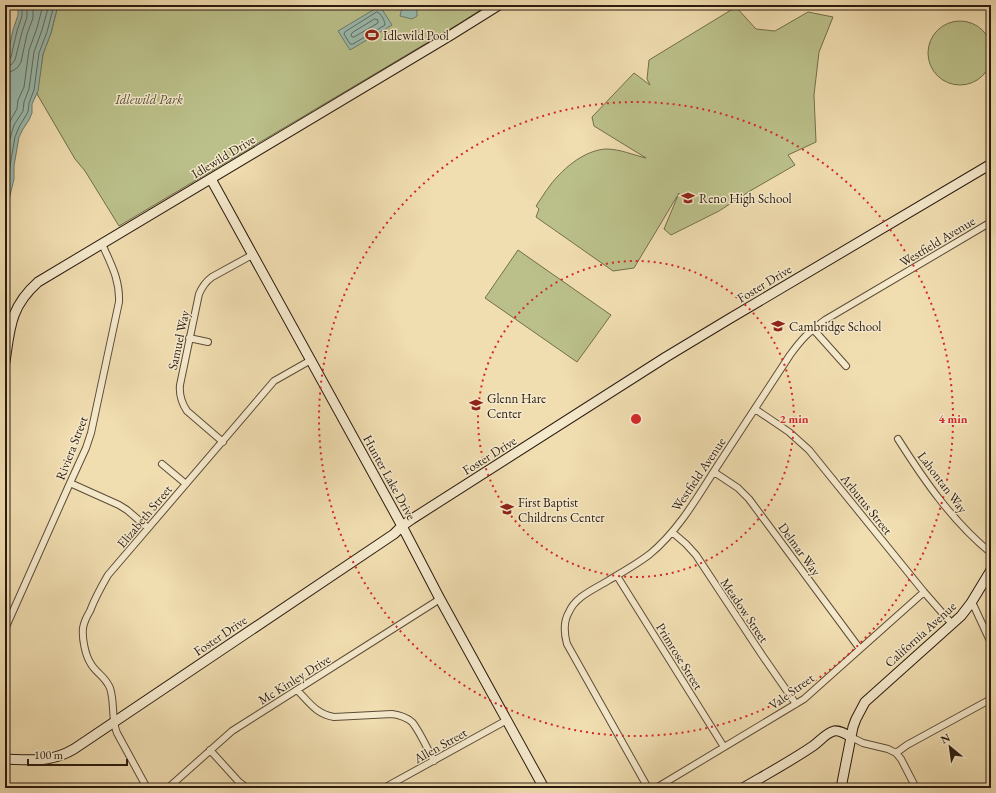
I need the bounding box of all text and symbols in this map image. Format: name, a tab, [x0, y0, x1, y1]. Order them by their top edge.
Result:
sports icon: Idlewild Pool	[364, 27, 380, 43]
place label: Idlewild Pool	[383, 27, 449, 44]
park label: Idlewild Park	[114, 91, 183, 108]
street label: Idlewild Drive	[188, 131, 258, 182]
school or university icon: Reno High School	[680, 190, 696, 206]
place label: Reno High School	[699, 190, 792, 207]
street label: Westfield Avenue	[896, 212, 978, 271]
street label: Foster Drive	[734, 260, 795, 306]
street label: Samuel Way	[164, 309, 193, 371]
school or university icon: Cambridge School	[770, 318, 786, 334]
place label: Cambridge School	[789, 318, 881, 335]
place label: Glenn Hare Center	[487, 390, 546, 422]
school or university icon: Glenn Hare Center	[468, 397, 484, 413]
text: 2 min	[779, 411, 809, 427]
text: 4 min	[938, 411, 968, 427]
centre of rings	[629, 412, 643, 426]
street label: Riviera Street	[52, 414, 91, 483]
street label: Hunter Lake Drive	[359, 432, 420, 523]
street label: Foster Drive	[459, 432, 520, 479]
street label: Westfield Avenue	[667, 434, 729, 514]
street label: Lahontan Way	[914, 448, 971, 517]
street label: Arbutus Street	[836, 470, 896, 538]
street label: Elizabeth Street	[113, 481, 176, 551]
place label: First Baptist Childrens Center	[518, 494, 605, 526]
school or university icon: First Baptist Childrens Center	[499, 501, 515, 517]
street label: Delmar Way	[775, 519, 825, 579]
street label: Meadow Street	[717, 575, 772, 646]
street label: California Avenue	[881, 598, 960, 671]
street label: Foster Drive	[190, 611, 250, 659]
street label: Primrose Street	[652, 620, 707, 693]
street label: Mc Kinley Drive	[255, 650, 334, 708]
street label: Vale Street	[765, 669, 817, 714]
street label: Allen Street	[410, 724, 470, 767]
north arrow	[930, 727, 970, 767]
text: N	[938, 730, 953, 747]
scale bar	[28, 741, 127, 767]
text: 100 m	[34, 747, 64, 763]

